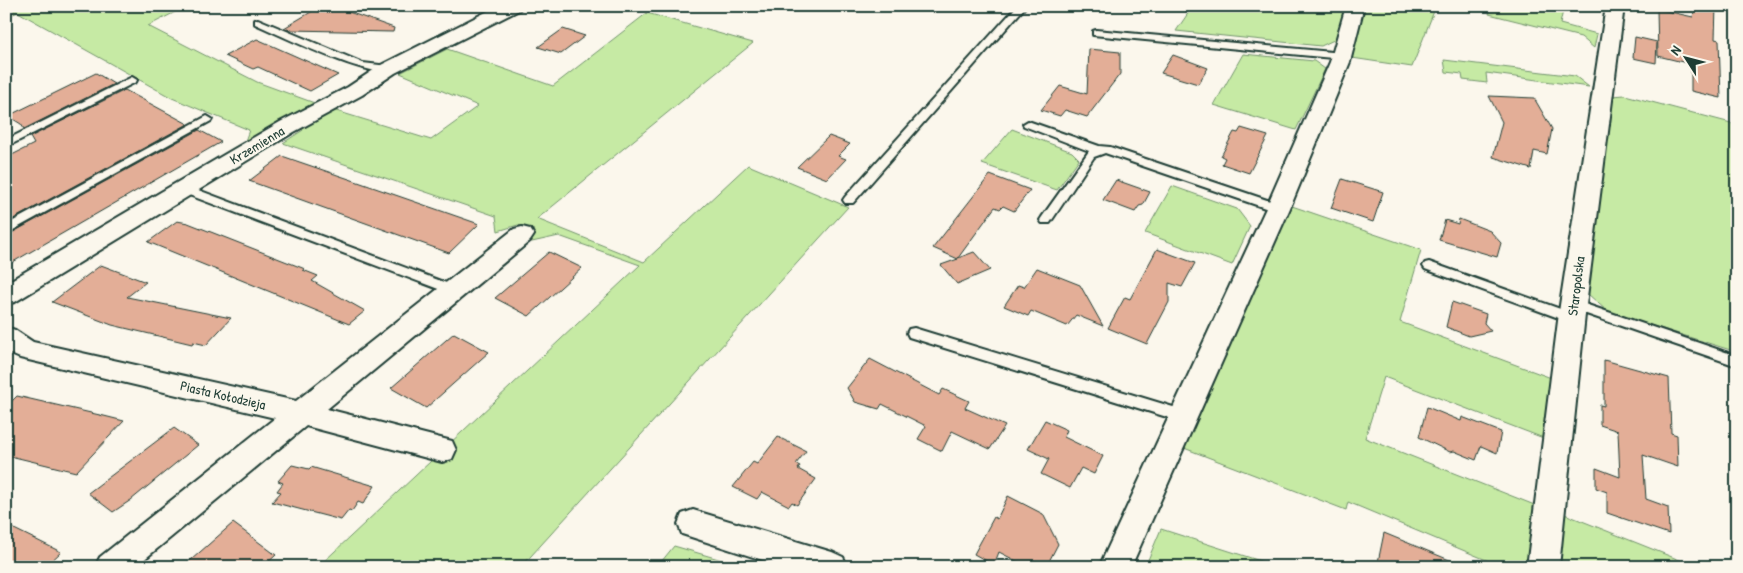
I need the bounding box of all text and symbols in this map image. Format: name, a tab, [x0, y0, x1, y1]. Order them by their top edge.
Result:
north arrow	[1660, 32, 1710, 82]
text: N	[1665, 41, 1685, 59]
street label: Krzemienna	[226, 121, 288, 168]
street label: Staropolska	[1562, 255, 1590, 317]
street label: Piasta Kołodzieja	[178, 375, 268, 415]

